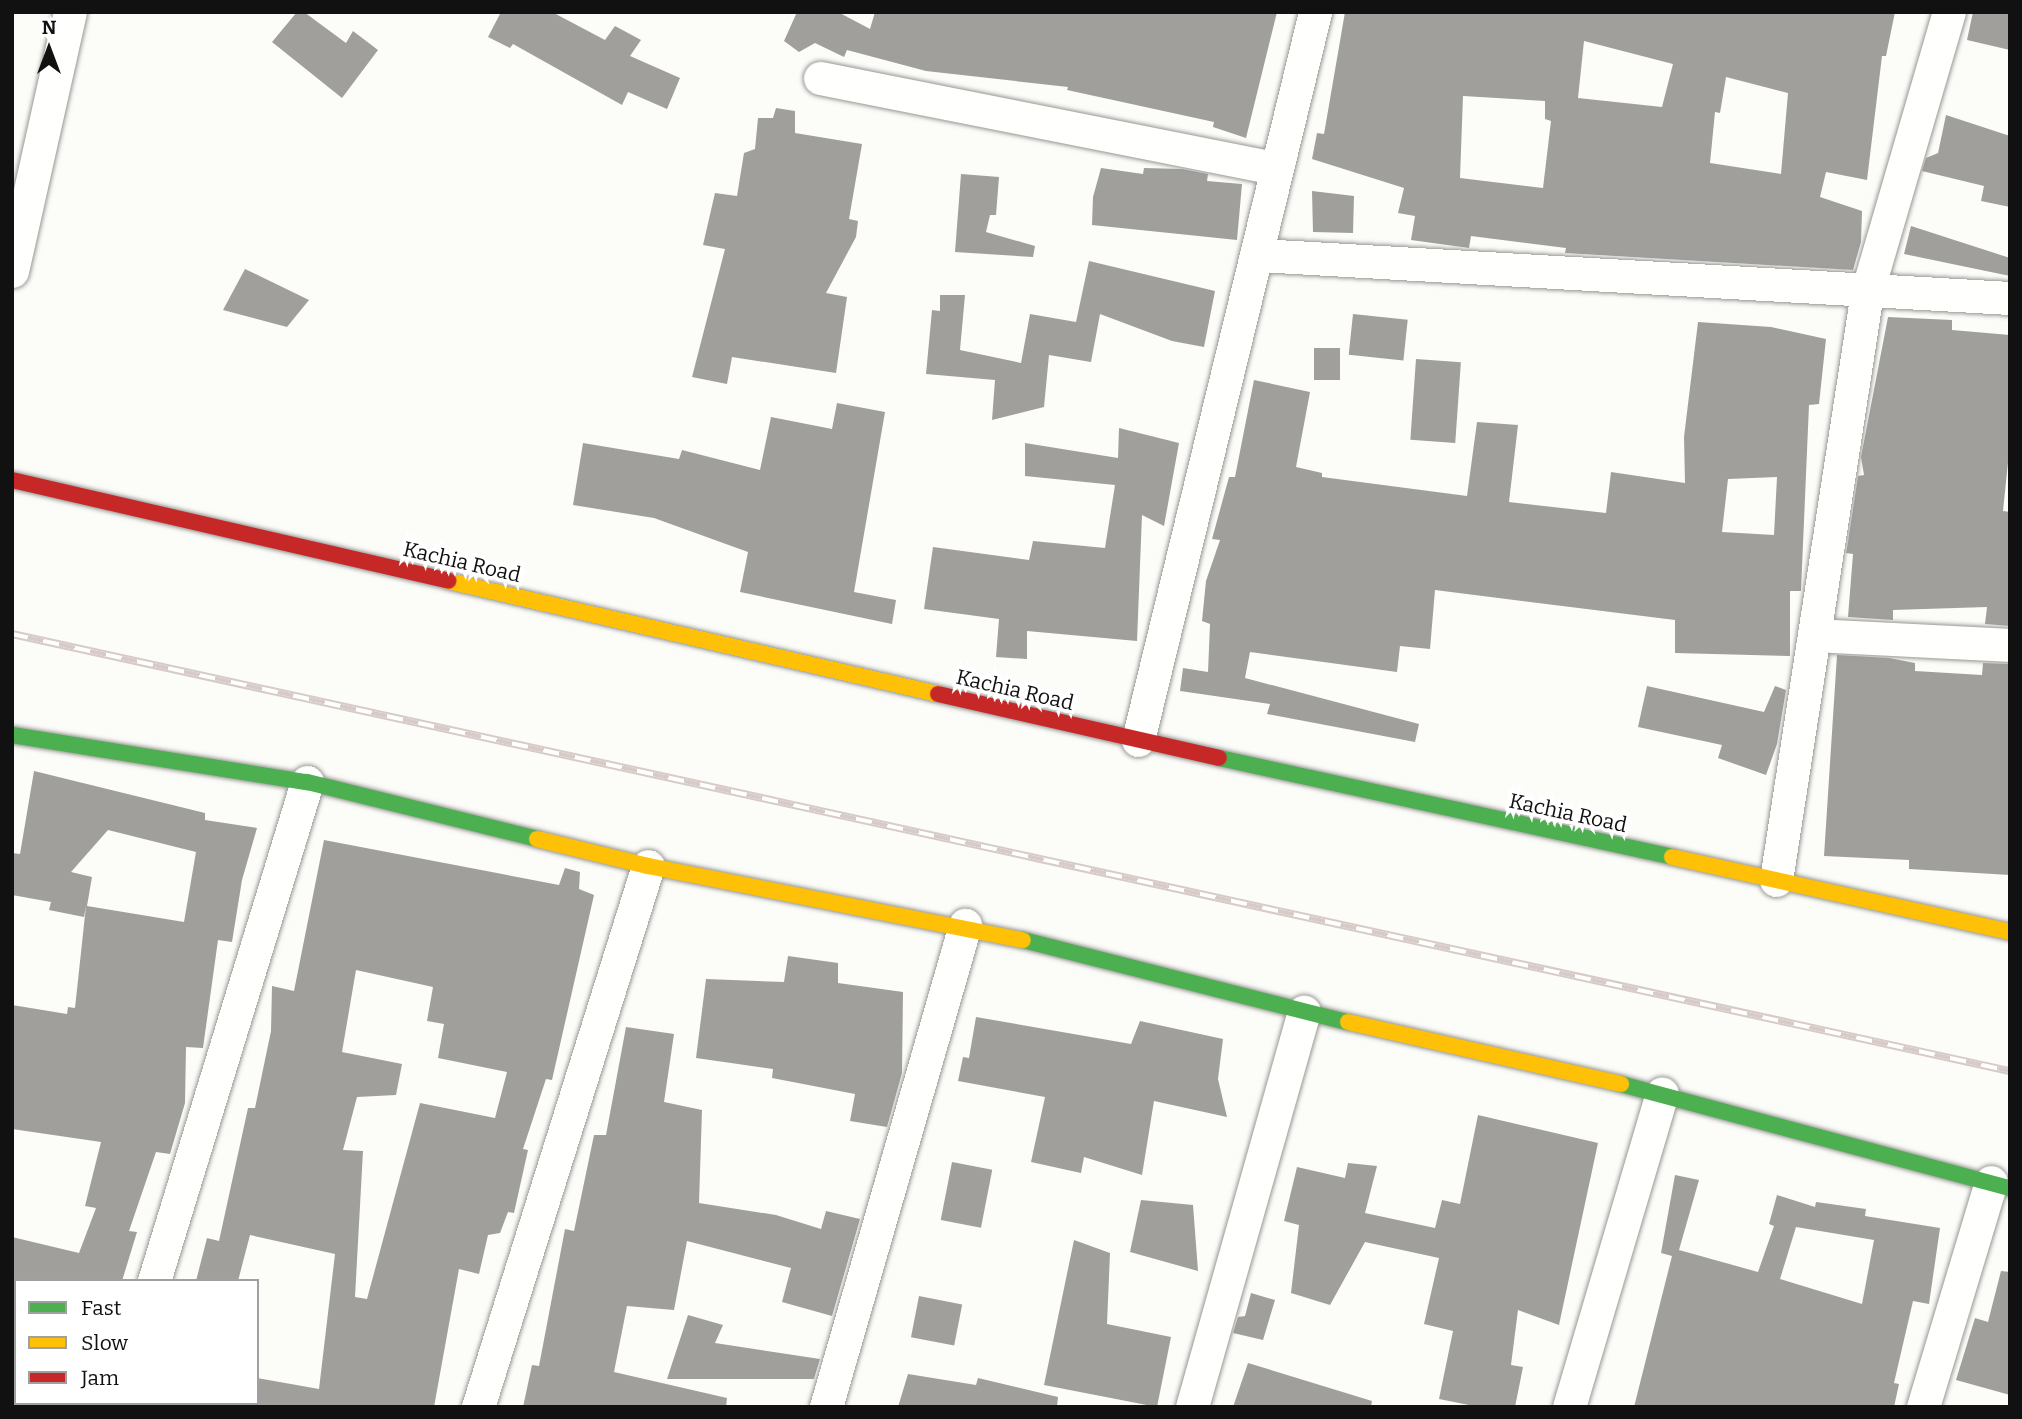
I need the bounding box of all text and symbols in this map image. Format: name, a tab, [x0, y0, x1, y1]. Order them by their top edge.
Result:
north arrow	[14, 14, 84, 84]
text: N	[42, 16, 56, 39]
street label: Kachia Road	[401, 536, 523, 588]
street label: Kachia Road	[954, 664, 1076, 716]
street label: Kachia Road	[1507, 788, 1629, 838]
legend	[14, 1279, 259, 1405]
text: Fast	[81, 1295, 121, 1321]
text: Slow	[81, 1330, 128, 1356]
text: Jam	[81, 1365, 119, 1391]

